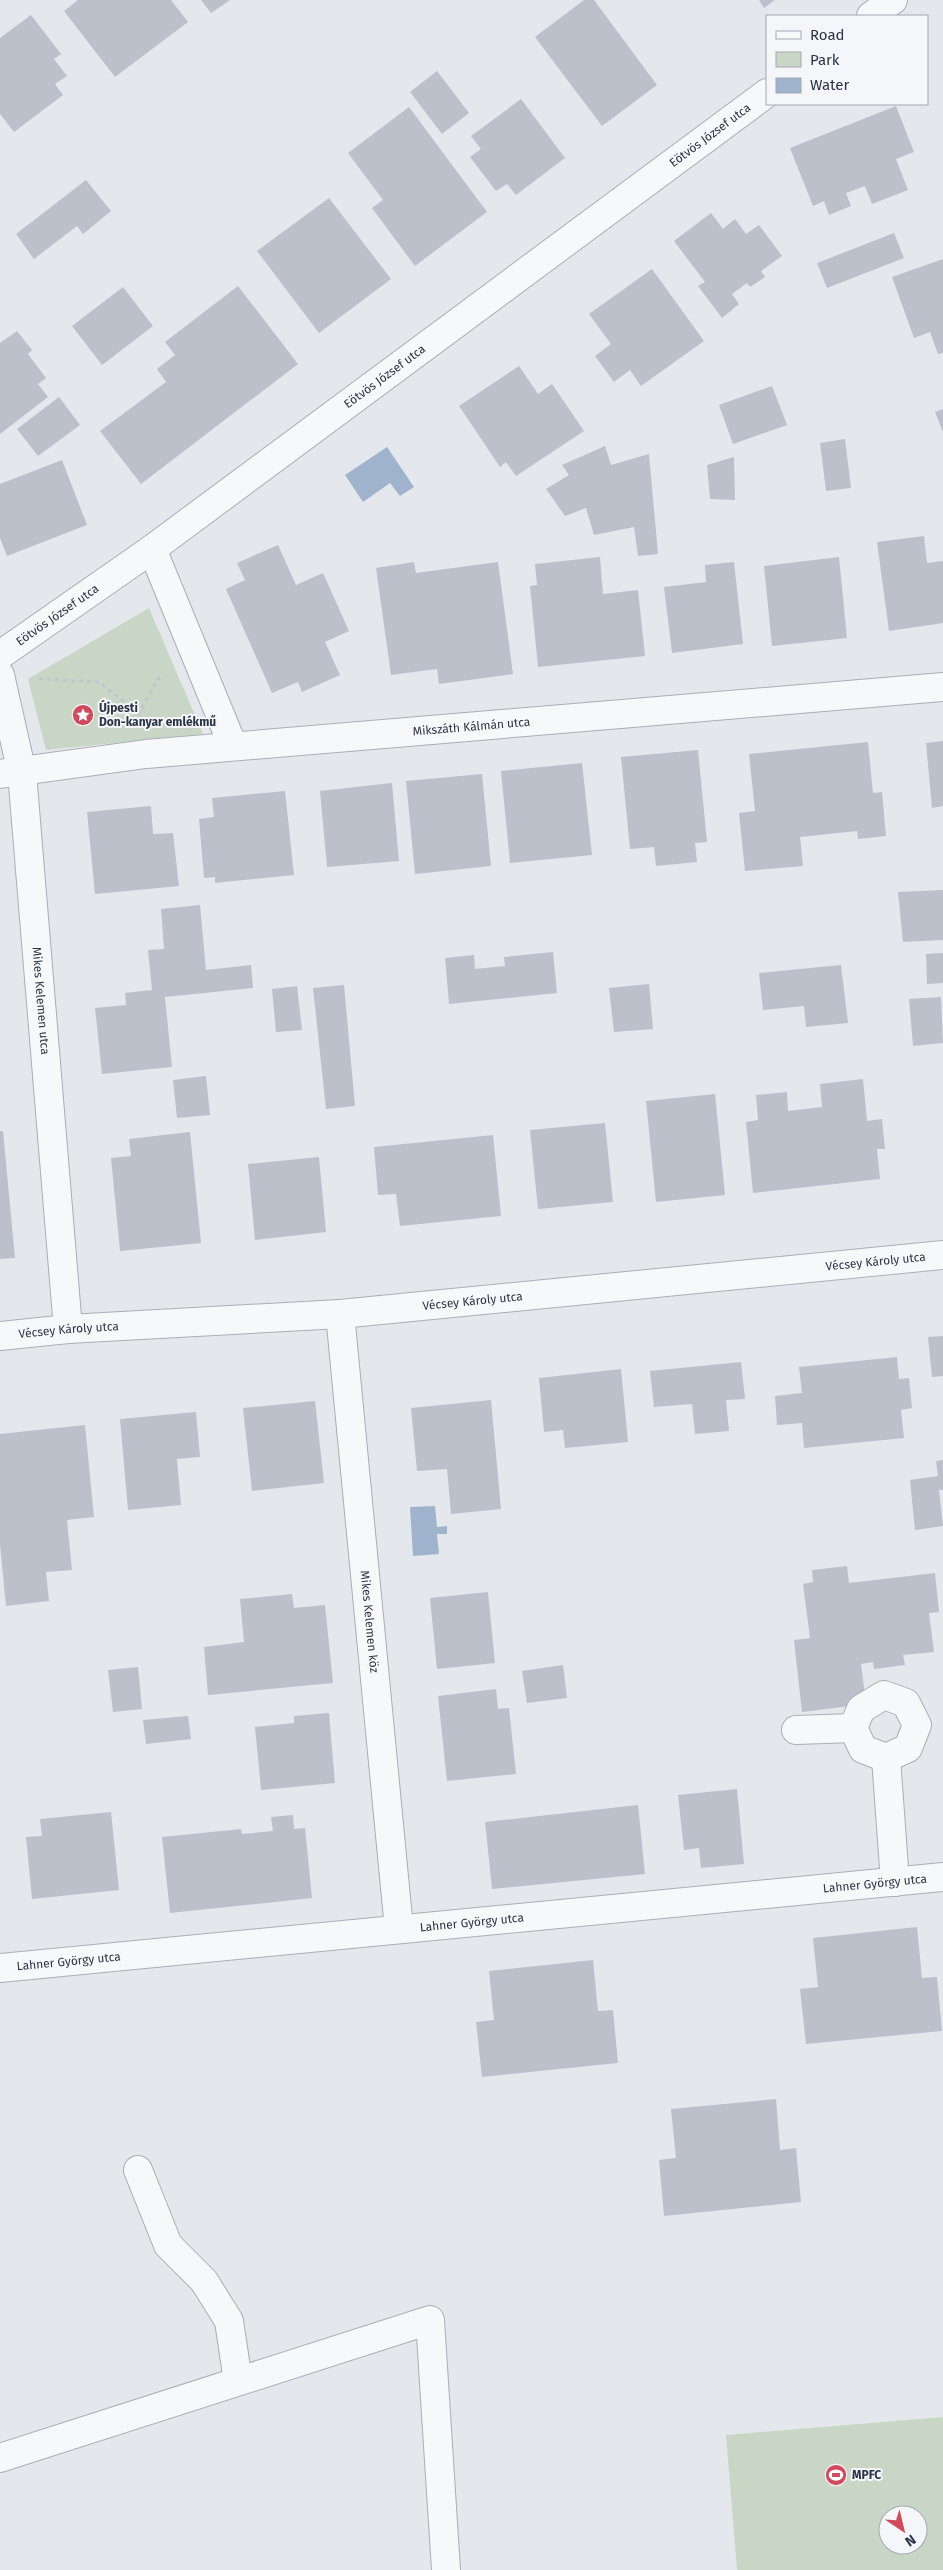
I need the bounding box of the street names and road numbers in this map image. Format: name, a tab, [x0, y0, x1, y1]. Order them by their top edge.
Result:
street label: Eötvös József utca	[667, 101, 753, 170]
street label: Eötvös József utca	[341, 342, 428, 411]
street label: Eötvös József utca	[13, 581, 101, 649]
street label: Mikszáth Kálmán utca	[412, 715, 531, 739]
street label: Mikes Kelemen utca	[29, 946, 52, 1055]
street label: Vécsey Károly utca	[825, 1250, 926, 1273]
street label: Vécsey Károly utca	[422, 1289, 523, 1313]
street label: Vécsey Károly utca	[18, 1319, 119, 1341]
street label: Mikes Kelemen köz	[358, 1570, 381, 1673]
street label: Lahner György utca	[822, 1872, 928, 1896]
street label: Lahner György utca	[419, 1910, 524, 1934]
street label: Lahner György utca	[16, 1949, 121, 1973]

